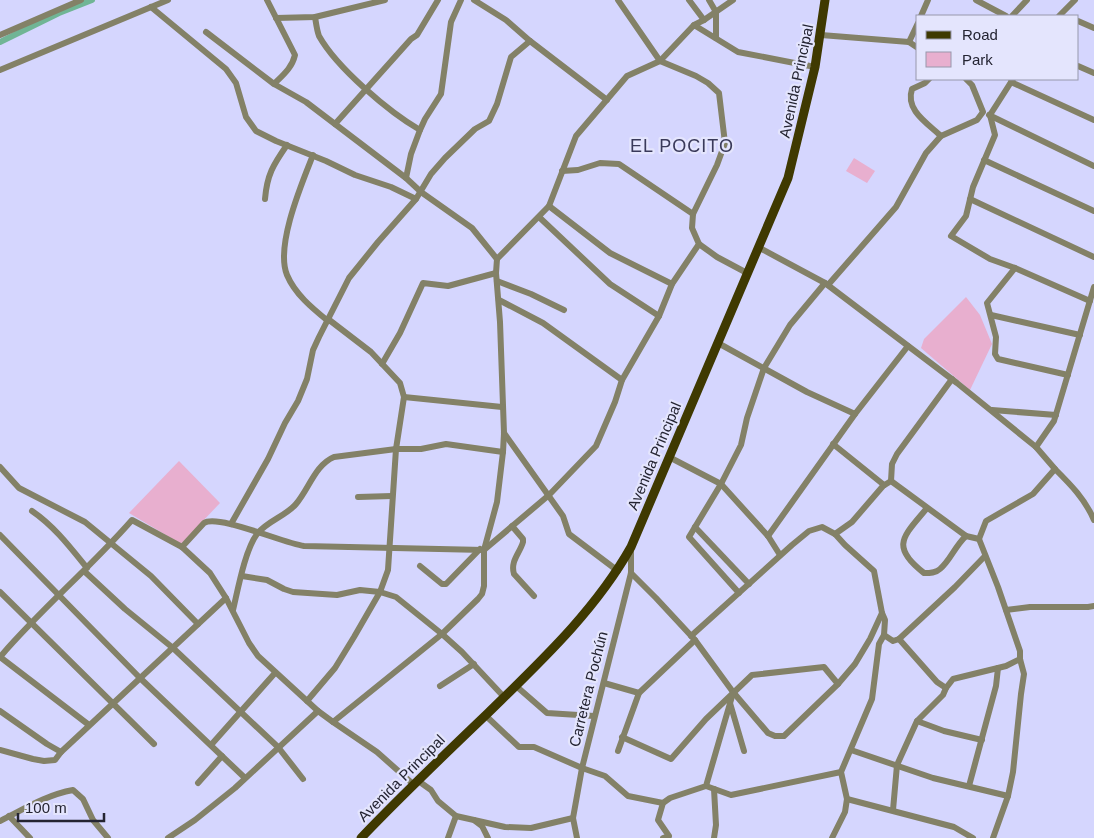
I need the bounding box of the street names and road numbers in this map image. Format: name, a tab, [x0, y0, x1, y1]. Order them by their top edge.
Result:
street label: Avenida Principal	[776, 23, 816, 139]
street label: Avenida Principal	[624, 399, 684, 513]
street label: Carretera Pochún	[565, 629, 611, 749]
street label: Avenida Principal	[354, 731, 448, 825]

